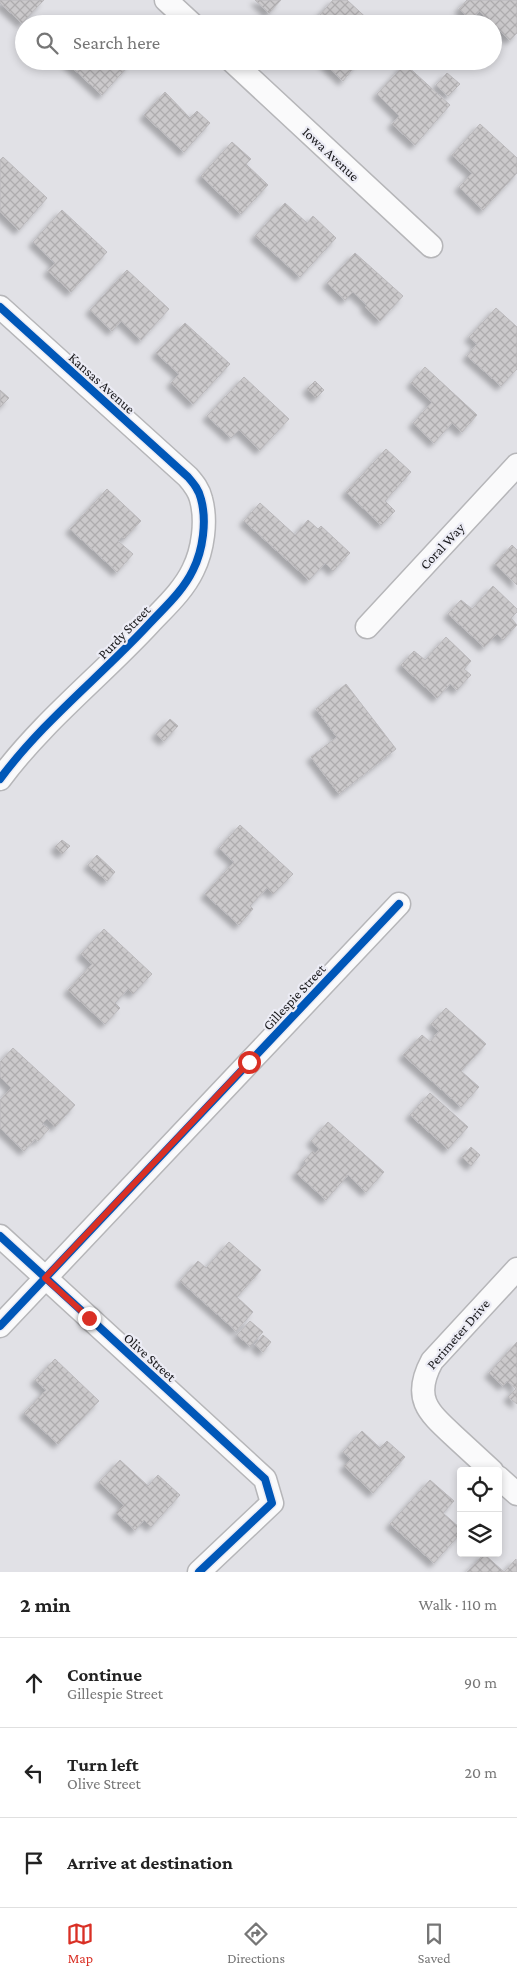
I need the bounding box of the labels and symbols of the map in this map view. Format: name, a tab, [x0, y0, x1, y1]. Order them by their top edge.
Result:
street label: Iowa Avenue	[299, 124, 363, 184]
street label: Kansas Avenue	[66, 349, 138, 417]
street label: Coral Way	[416, 519, 468, 573]
street label: Purdy Street	[94, 602, 154, 662]
street label: Gillespie Street	[259, 961, 329, 1033]
route start	[238, 1051, 261, 1074]
street label: Perimeter Drive	[423, 1296, 493, 1372]
route end	[78, 1307, 101, 1330]
street label: Olive Street	[121, 1329, 180, 1385]

